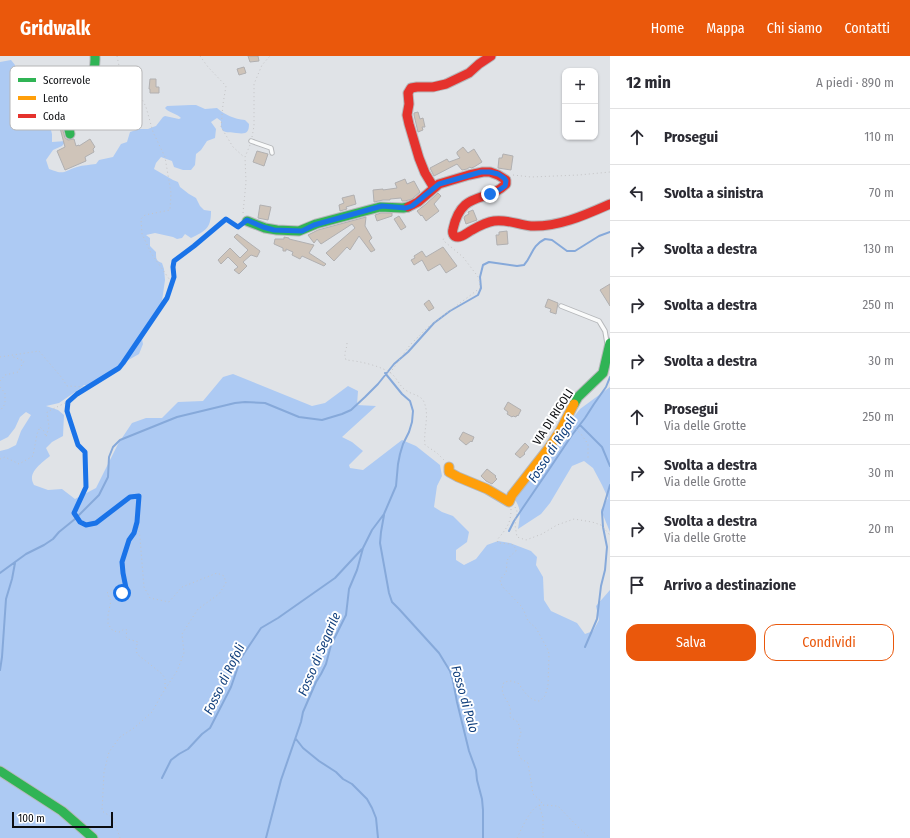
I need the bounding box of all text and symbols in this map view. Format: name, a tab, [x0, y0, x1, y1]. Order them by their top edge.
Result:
text: Gridwalk	[20, 17, 90, 40]
text: Home	[651, 20, 684, 37]
text: Mappa	[706, 20, 745, 37]
text: Chi siamo	[767, 20, 822, 37]
text: Contatti	[844, 20, 890, 37]
legend	[10, 66, 142, 130]
map controls	[562, 68, 598, 140]
button: +	[562, 68, 598, 104]
text: 12 min	[626, 72, 671, 93]
text: Scorrevole	[43, 74, 90, 87]
text: A piedi · 890 m	[816, 75, 894, 90]
text: Lento	[43, 92, 68, 105]
button: −	[562, 104, 598, 140]
text: Coda	[43, 110, 65, 123]
icon: ahead	[626, 126, 648, 148]
text: Prosegui	[664, 128, 718, 146]
text: 110 m	[864, 129, 894, 144]
icon: left	[626, 182, 648, 204]
text: Svolta a sinistra	[664, 184, 764, 202]
route end	[481, 185, 499, 203]
text: 70 m	[869, 185, 894, 200]
icon: right	[626, 238, 648, 260]
text: Svolta a destra	[664, 240, 757, 258]
text: 130 m	[863, 241, 894, 256]
icon: right	[626, 294, 648, 316]
text: Svolta a destra	[664, 296, 757, 314]
text: 250 m	[862, 297, 894, 312]
icon: right	[626, 350, 648, 372]
text: Svolta a destra	[664, 352, 757, 370]
text: 30 m	[868, 353, 894, 368]
street label: VIA DI RIGOLI	[530, 386, 576, 448]
text: Prosegui	[664, 400, 718, 418]
icon: ahead	[626, 406, 648, 428]
text: 250 m	[862, 409, 894, 424]
water label: Fosso di Rigoli	[525, 412, 580, 485]
text: Via delle Grotte	[664, 418, 746, 433]
text: Svolta a destra	[664, 456, 757, 474]
icon: right	[626, 462, 648, 484]
text: 30 m	[868, 465, 894, 480]
text: Via delle Grotte	[664, 474, 746, 489]
text: Svolta a destra	[664, 512, 757, 530]
icon: right	[626, 518, 648, 540]
text: 20 m	[868, 521, 894, 536]
text: Via delle Grotte	[664, 530, 746, 545]
icon: arrive	[626, 574, 648, 596]
text: Arrivo a destinazione	[664, 576, 796, 594]
route start	[113, 584, 131, 602]
water label: Fosso di Segarile	[295, 610, 343, 698]
button: Salva	[626, 624, 756, 661]
button: Condividi	[764, 624, 894, 661]
water label: Fosso di Rofoli	[200, 641, 248, 717]
water label: Fosso di Palo	[448, 664, 482, 734]
scale bar	[12, 810, 113, 829]
text: 100 m	[18, 812, 45, 825]

